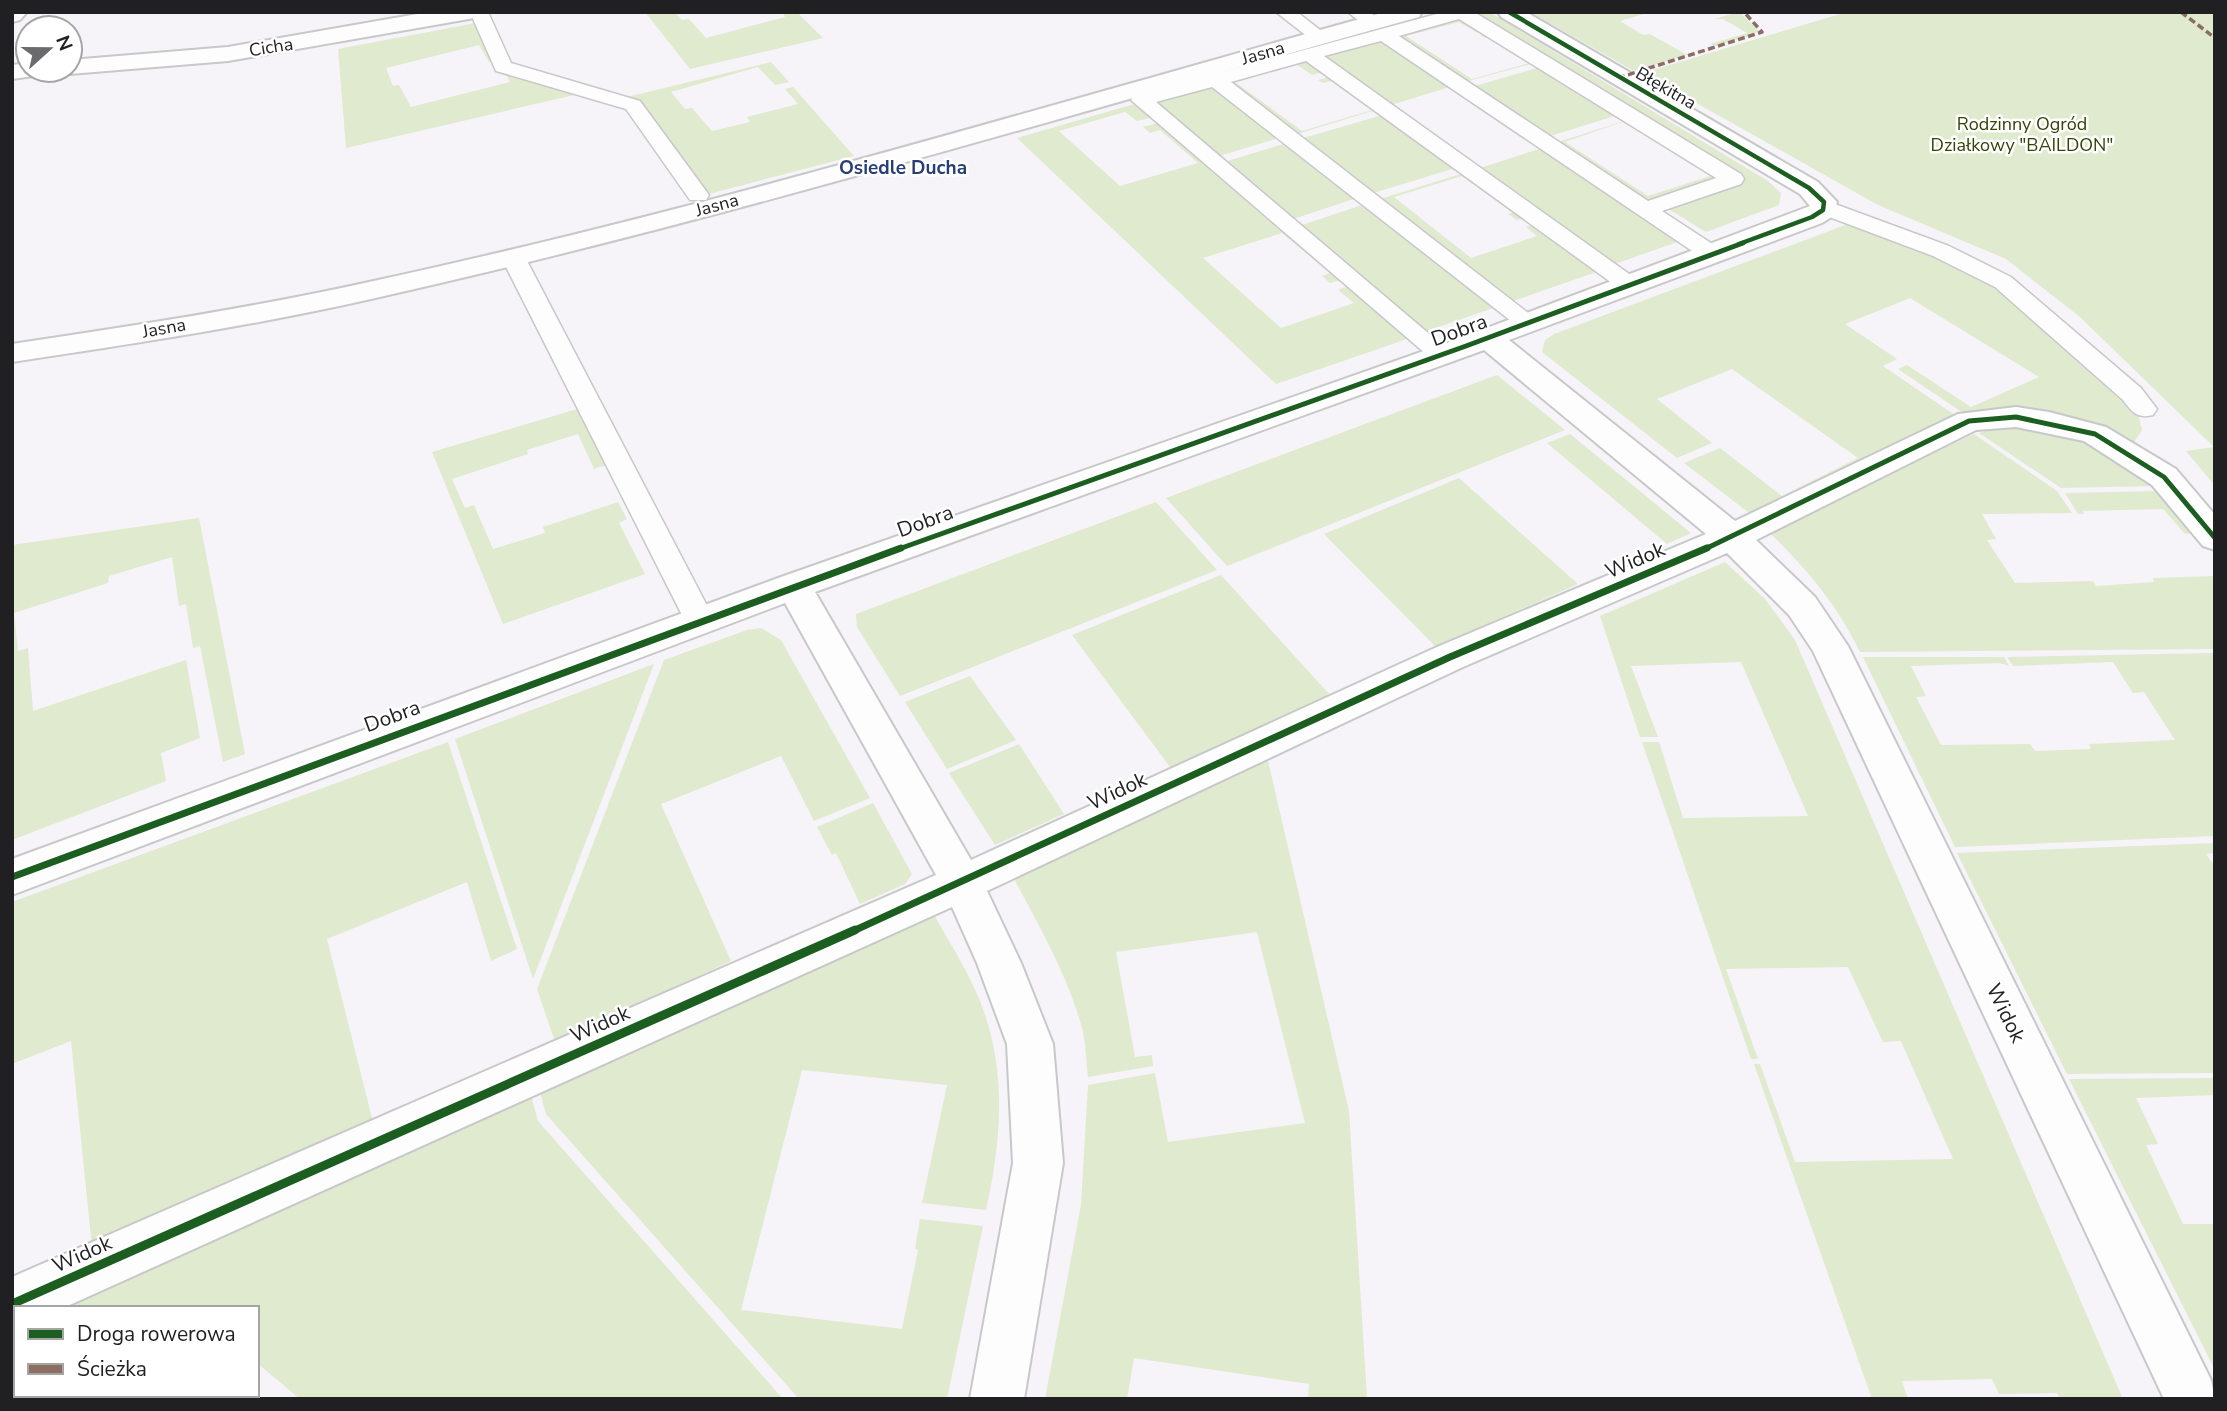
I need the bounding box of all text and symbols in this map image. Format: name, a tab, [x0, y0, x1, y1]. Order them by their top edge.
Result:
north arrow	[14, 14, 84, 84]
text: N	[49, 32, 79, 55]
street label: Cicha	[247, 32, 295, 62]
street label: Jasna	[1238, 35, 1287, 71]
street label: Błękitna	[1631, 61, 1701, 115]
park label: Rodzinny Ogród Działkowy "BAILDON"	[1931, 112, 2113, 157]
district label: Osiedle Ducha	[839, 155, 967, 181]
street label: Jasna	[692, 188, 741, 223]
street label: Dobra	[1427, 307, 1491, 353]
street label: Jasna	[139, 312, 188, 344]
street label: Dobra	[893, 498, 957, 544]
street label: Widok	[1601, 535, 1670, 585]
street label: Dobra	[360, 693, 424, 739]
street label: Widok	[1083, 765, 1152, 817]
street label: Widok	[1980, 979, 2032, 1048]
street label: Widok	[566, 998, 635, 1049]
street label: Widok	[48, 1228, 117, 1279]
legend	[14, 1306, 259, 1397]
text: Droga rowerowa	[77, 1320, 236, 1348]
text: Ścieżka	[77, 1355, 147, 1383]

